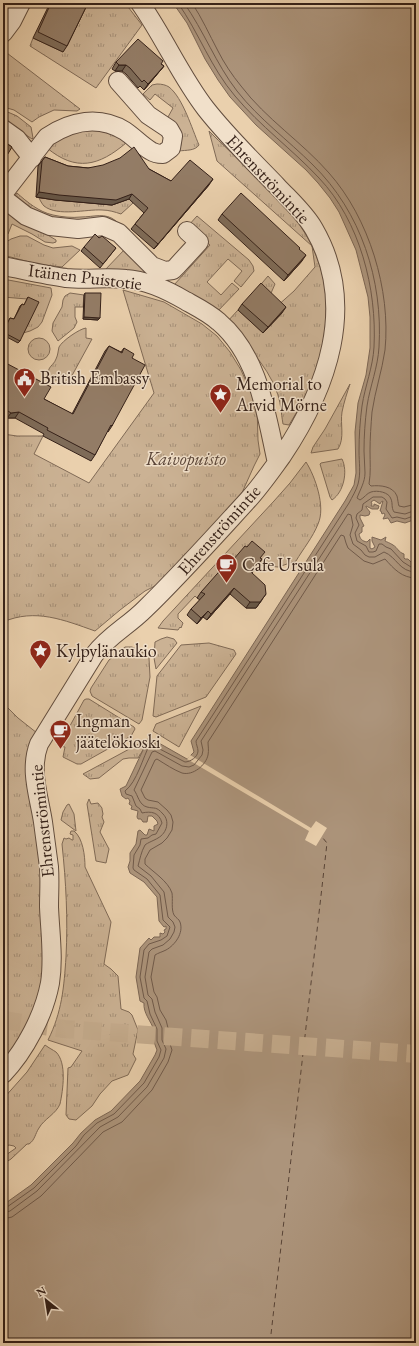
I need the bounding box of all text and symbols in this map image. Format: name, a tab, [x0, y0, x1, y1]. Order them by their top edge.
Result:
street label: Ehrenströmintie	[221, 129, 315, 228]
street label: Itäinen Puistotie	[27, 258, 143, 295]
public building icon: British Embassy	[11, 365, 37, 398]
place label: British Embassy	[40, 366, 149, 389]
place label: Memorial to Arvid Mörne	[235, 372, 327, 416]
place icon: Memorial to Arvid Mörne	[207, 381, 233, 414]
park label: Kaivopuisto	[145, 447, 226, 471]
street label: Ehrenströmintie	[172, 480, 265, 579]
cafe icon: Cafe Ursula	[213, 552, 239, 585]
place label: Cafe Ursula	[242, 553, 325, 576]
place icon: Kylpylänaukio	[27, 638, 53, 671]
place label: Kylpylänaukio	[56, 639, 157, 662]
place label: Ingman jäätelökioski	[75, 709, 161, 753]
cafe icon: Ingman jäätelökioski	[48, 718, 74, 751]
street label: Ehrenströmintie	[24, 763, 59, 879]
north arrow	[26, 1280, 66, 1320]
text: N	[34, 1283, 48, 1300]

